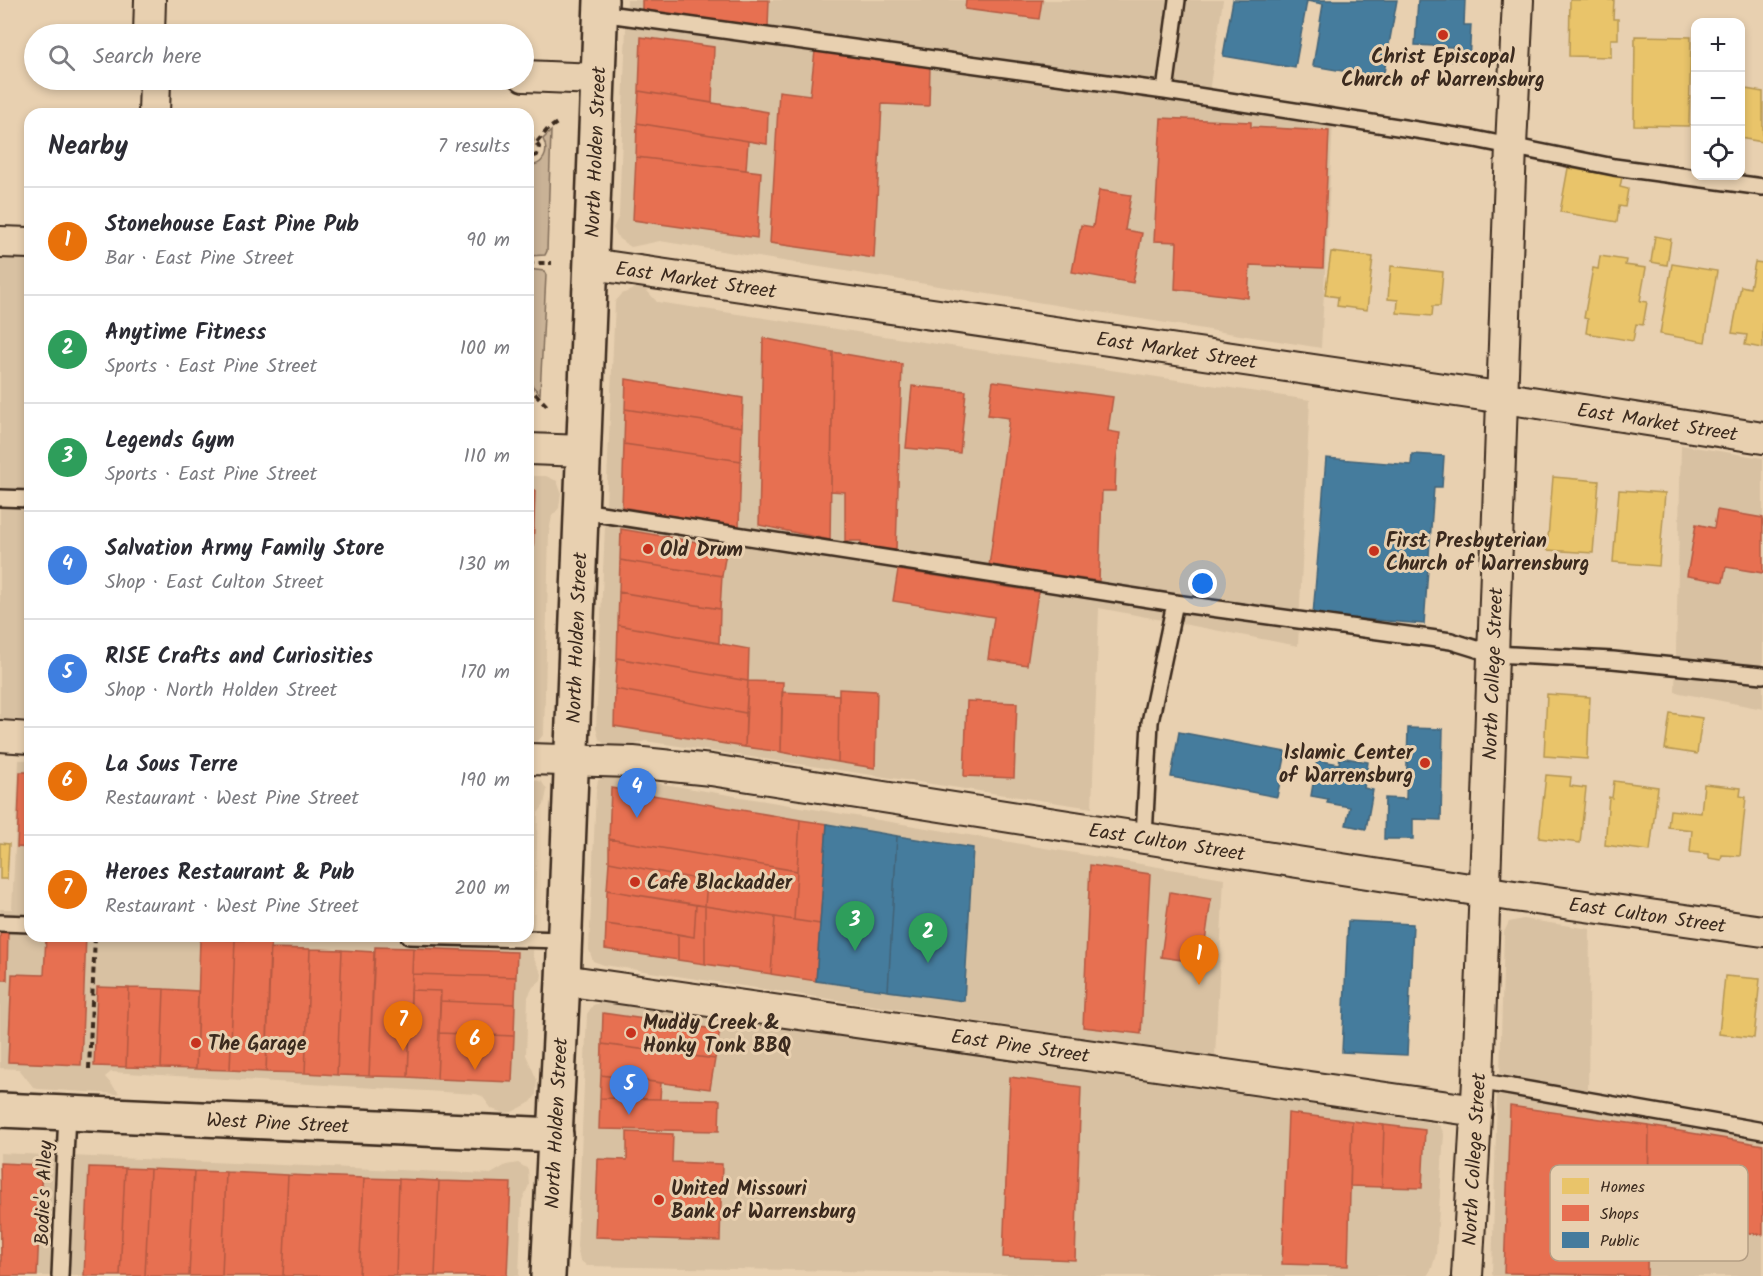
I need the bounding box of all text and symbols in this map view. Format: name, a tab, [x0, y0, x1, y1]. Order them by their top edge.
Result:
map controls	[1691, 18, 1745, 180]
button: +	[1691, 18, 1745, 72]
search box	[24, 24, 534, 90]
marker: Christ Episcopal Church of Warrensburg	[1436, 28, 1450, 42]
text: Search here	[93, 40, 201, 75]
icon: search	[45, 41, 78, 74]
place label: Christ Episcopal Church of Warrensburg	[1341, 42, 1545, 97]
street label: North Holden Street	[578, 65, 616, 238]
button: −	[1691, 72, 1745, 126]
text: Nearby	[48, 126, 128, 168]
button: locate	[1691, 126, 1745, 180]
text: 7 results	[438, 131, 510, 163]
text: Stonehouse East Pine Pub	[105, 208, 359, 243]
text: 1	[64, 225, 71, 257]
text: 90 m	[466, 225, 510, 257]
text: Bar · East Pine Street	[105, 243, 294, 275]
street label: East Market Street	[613, 254, 778, 309]
text: Anytime Fitness	[105, 316, 266, 351]
street label: East Market Street	[1094, 324, 1259, 380]
text: 2	[62, 333, 73, 365]
text: 100 m	[460, 333, 510, 365]
text: Sports · East Pine Street	[105, 351, 317, 383]
street label: East Market Street	[1575, 395, 1740, 452]
text: Legends Gym	[105, 424, 234, 459]
text: 3	[62, 441, 73, 473]
text: 110 m	[464, 441, 510, 473]
text: Sports · East Pine Street	[105, 459, 317, 491]
place label: First Presbyterian Church of Warrensburg	[1386, 526, 1589, 581]
text: Salvation Army Family Store	[105, 532, 384, 567]
place label: Old Drum	[660, 535, 743, 567]
marker: Old Drum	[641, 542, 655, 556]
marker: First Presbyterian Church of Warrensburg	[1367, 544, 1381, 558]
text: 4	[62, 549, 73, 581]
text: 130 m	[458, 549, 510, 581]
street label: North Holden Street	[559, 551, 598, 724]
text: Shop · East Culton Street	[105, 567, 324, 599]
your location	[1188, 569, 1217, 598]
street label: North College Street	[1475, 586, 1513, 761]
text: RISE Crafts and Curiosities	[105, 640, 373, 675]
text: 5	[62, 657, 73, 689]
text: 170 m	[461, 657, 510, 689]
text: Shop · North Holden Street	[105, 675, 337, 707]
place label: Islamic Center of Warrensburg	[1279, 738, 1414, 793]
text: La Sous Terre	[105, 748, 238, 783]
marker: Islamic Center of Warrensburg	[1418, 756, 1432, 770]
text: 6	[62, 765, 73, 797]
text: 190 m	[460, 765, 510, 797]
pin: 4	[618, 768, 656, 818]
text: Restaurant · West Pine Street	[105, 783, 359, 815]
street label: East Culton Street	[1086, 815, 1248, 872]
text: Heroes Restaurant & Pub	[105, 856, 354, 891]
place label: Cafe Blackadder	[647, 868, 793, 900]
text: 7	[63, 873, 72, 905]
text: 200 m	[454, 873, 510, 905]
marker: Cafe Blackadder	[628, 875, 642, 889]
street label: East Culton Street	[1567, 890, 1728, 944]
text: Restaurant · West Pine Street	[105, 891, 359, 923]
pin: 3	[836, 902, 874, 951]
pin: 2	[908, 914, 948, 963]
pin: 1	[1180, 936, 1218, 985]
pin: 7	[384, 1002, 422, 1051]
place label: Muddy Creek & Honky Tonk BBQ	[643, 1008, 791, 1063]
pin: 6	[456, 1020, 494, 1070]
street label: East Pine Street	[949, 1022, 1092, 1073]
marker: Muddy Creek & Honky Tonk BBQ	[624, 1026, 638, 1040]
place label: The Garage	[208, 1029, 307, 1061]
marker: The Garage	[189, 1036, 203, 1050]
street label: North Holden Street	[537, 1037, 578, 1210]
pin: 5	[610, 1066, 648, 1115]
street label: North College Street	[1455, 1072, 1496, 1247]
street label: West Pine Street	[205, 1105, 350, 1144]
street label: Bodie's Alley	[27, 1139, 63, 1246]
legend	[1550, 1165, 1748, 1261]
place label: United Missouri Bank of Warrensburg	[671, 1174, 856, 1229]
text: Homes	[1600, 1175, 1645, 1200]
marker: United Missouri Bank of Warrensburg	[652, 1193, 666, 1207]
text: Shops	[1600, 1202, 1639, 1227]
text: Public	[1600, 1229, 1640, 1254]

